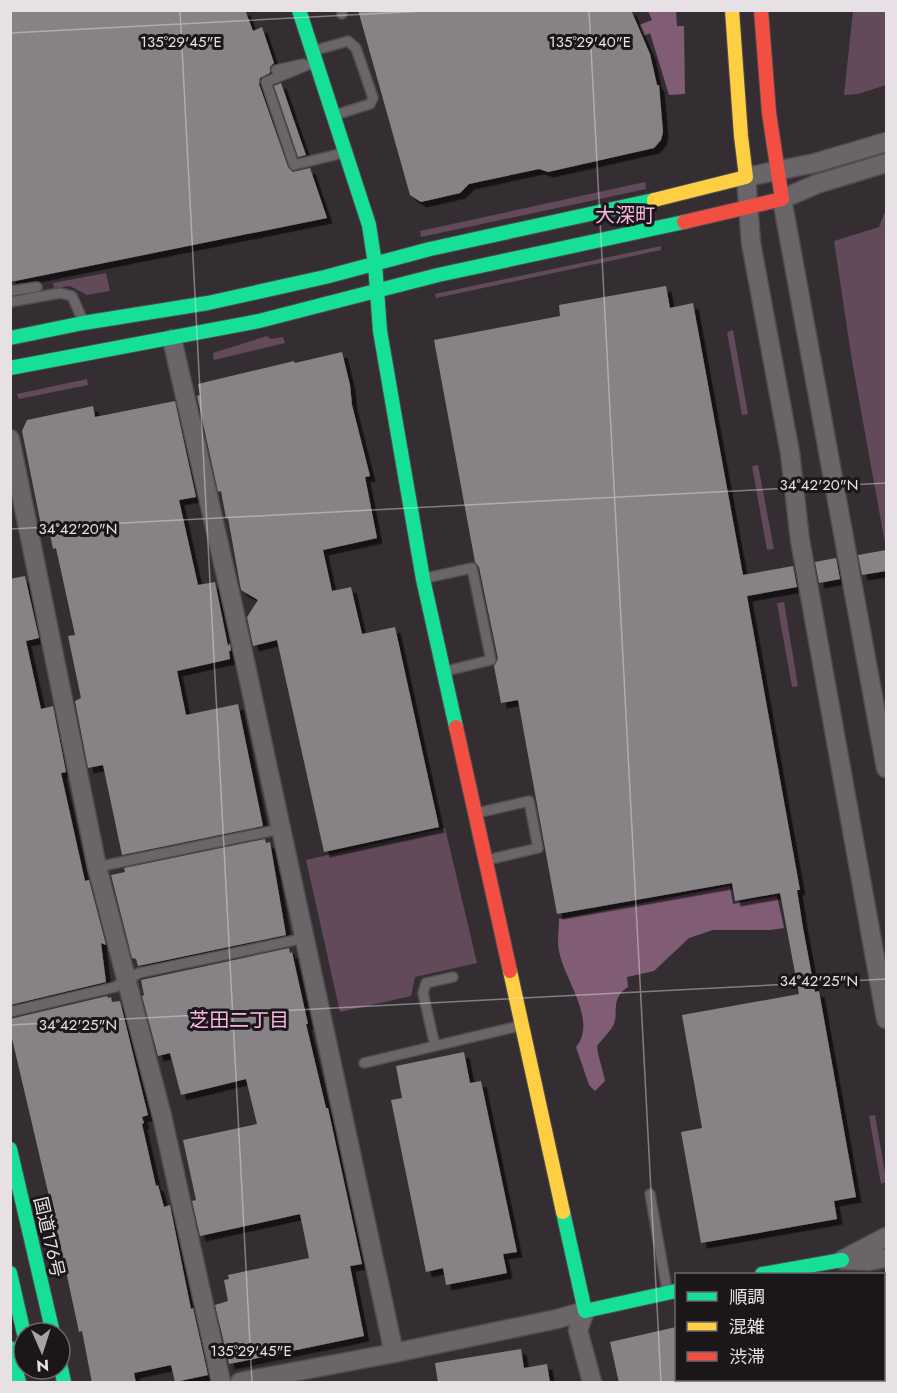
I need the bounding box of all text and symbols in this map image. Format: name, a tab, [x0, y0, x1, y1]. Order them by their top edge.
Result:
text: 135°29'45"E	[140, 31, 222, 53]
text: 135°29'40"E	[549, 31, 631, 53]
district label: 大深町	[595, 201, 655, 230]
text: 34°42'20"N	[780, 474, 858, 496]
text: 34°42'20"N	[39, 518, 117, 540]
text: 34°42'25"N	[780, 970, 858, 992]
district label: 芝田二丁目	[189, 1006, 289, 1035]
text: 34°42'25"N	[39, 1014, 117, 1036]
street label: 国道176号	[27, 1194, 71, 1280]
legend	[675, 1273, 885, 1381]
text: 順調	[729, 1284, 765, 1310]
text: 混雑	[729, 1314, 765, 1340]
north arrow	[12, 1321, 72, 1381]
text: 135°29'45"E	[210, 1340, 292, 1362]
text: 渋滞	[729, 1344, 765, 1370]
text: N	[36, 1354, 50, 1377]

